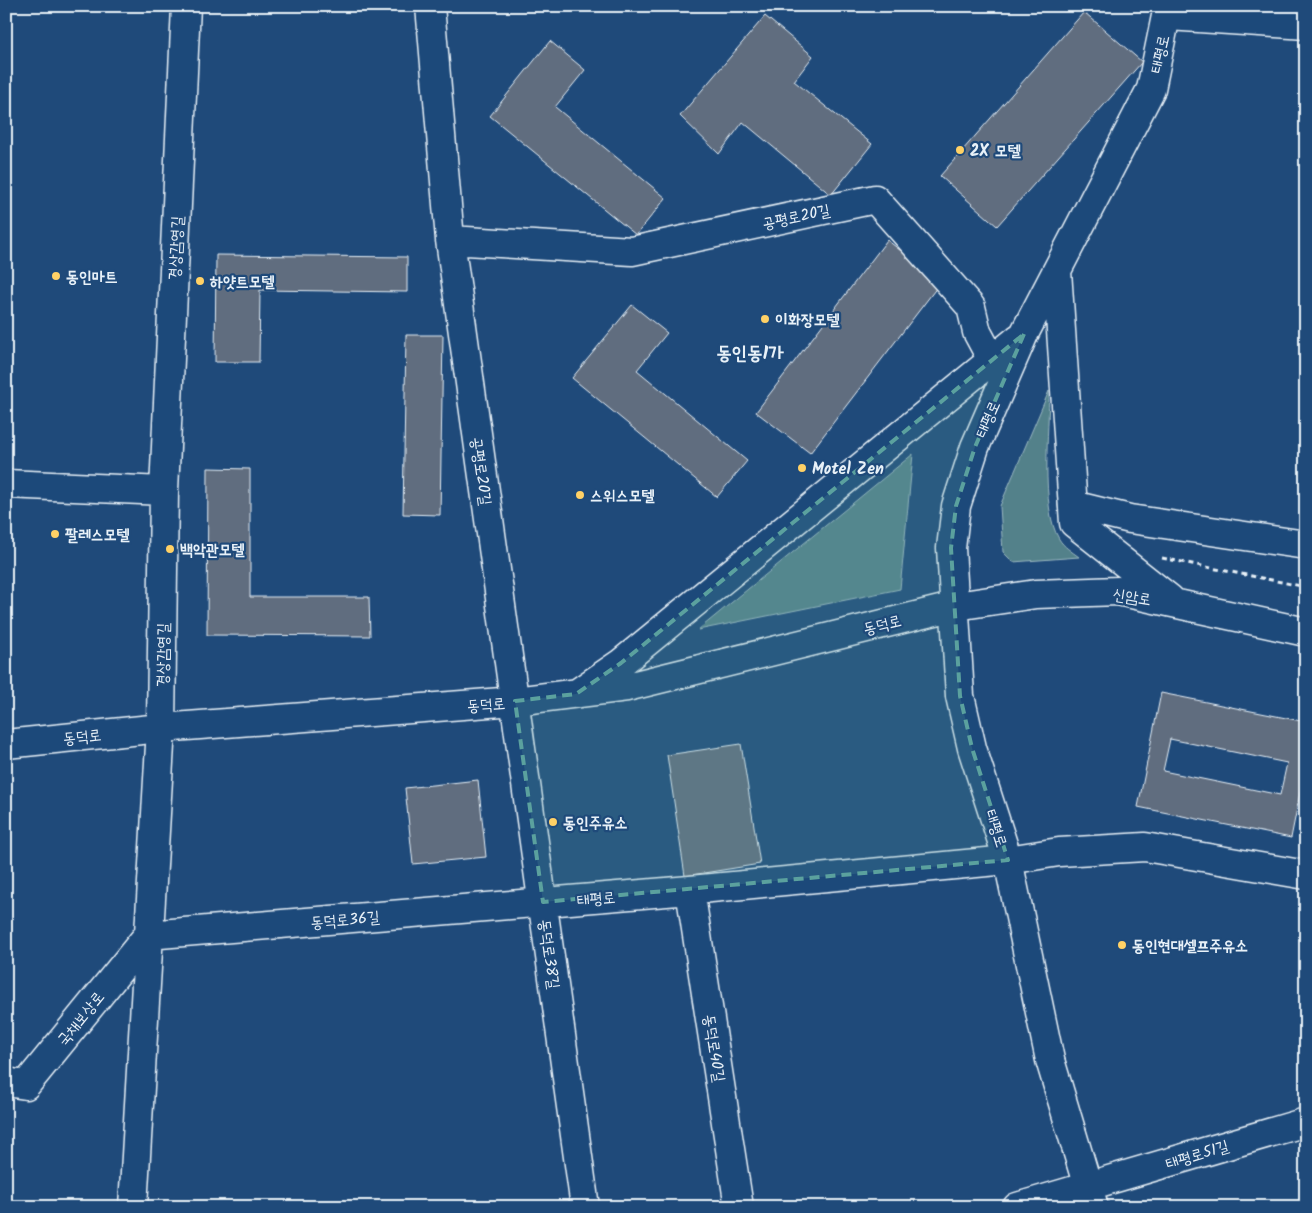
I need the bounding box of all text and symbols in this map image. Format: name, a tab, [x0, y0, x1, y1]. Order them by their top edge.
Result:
street label: 태평로	[1144, 33, 1177, 76]
place label: 2X 모텔	[970, 139, 1022, 164]
marker: 2X 모텔	[954, 144, 966, 156]
street label: 공평로20길	[760, 198, 833, 237]
street label: 경상감영길	[162, 215, 191, 281]
place label: 동인마트	[66, 265, 118, 290]
marker: 동인마트	[50, 270, 62, 282]
place label: 하얏트모텔	[209, 270, 276, 295]
marker: 하얏트모텔	[194, 275, 206, 287]
place label: 이화장모텔	[775, 308, 841, 333]
marker: 이화장모텔	[759, 313, 771, 325]
district label: 동인동1가	[717, 339, 784, 369]
street label: 태평로	[969, 397, 1008, 442]
street label: 공평로20길	[463, 435, 498, 507]
place label: Motel Zen	[812, 457, 884, 482]
marker: Motel Zen	[796, 462, 808, 474]
place label: 스위스모텔	[590, 484, 656, 509]
marker: 스위스모텔	[574, 489, 586, 501]
place label: 팔레스모텔	[65, 523, 131, 548]
marker: 팔레스모텔	[49, 528, 61, 540]
place label: 백악관모텔	[180, 538, 246, 563]
marker: 백악관모텔	[164, 543, 176, 555]
street label: 신암로	[1111, 582, 1153, 613]
street label: 동덕로	[861, 609, 904, 642]
street label: 경상감영길	[150, 623, 177, 687]
street label: 동덕로	[466, 692, 506, 719]
street label: 동덕로	[62, 723, 103, 752]
street label: 태평로	[978, 806, 1013, 851]
place label: 동인주유소	[563, 811, 628, 836]
marker: 동인주유소	[547, 816, 559, 828]
street label: 태평로	[576, 885, 616, 914]
street label: 동덕로36길	[309, 905, 381, 936]
street label: 동덕로38길	[531, 918, 566, 991]
place label: 동인현대셀프주유소	[1132, 934, 1248, 959]
marker: 동인현대셀프주유소	[1116, 939, 1128, 951]
street label: 국채보상로	[51, 986, 111, 1052]
street label: 동덕로40길	[696, 1013, 731, 1084]
street label: 태평로51길	[1163, 1134, 1232, 1177]

